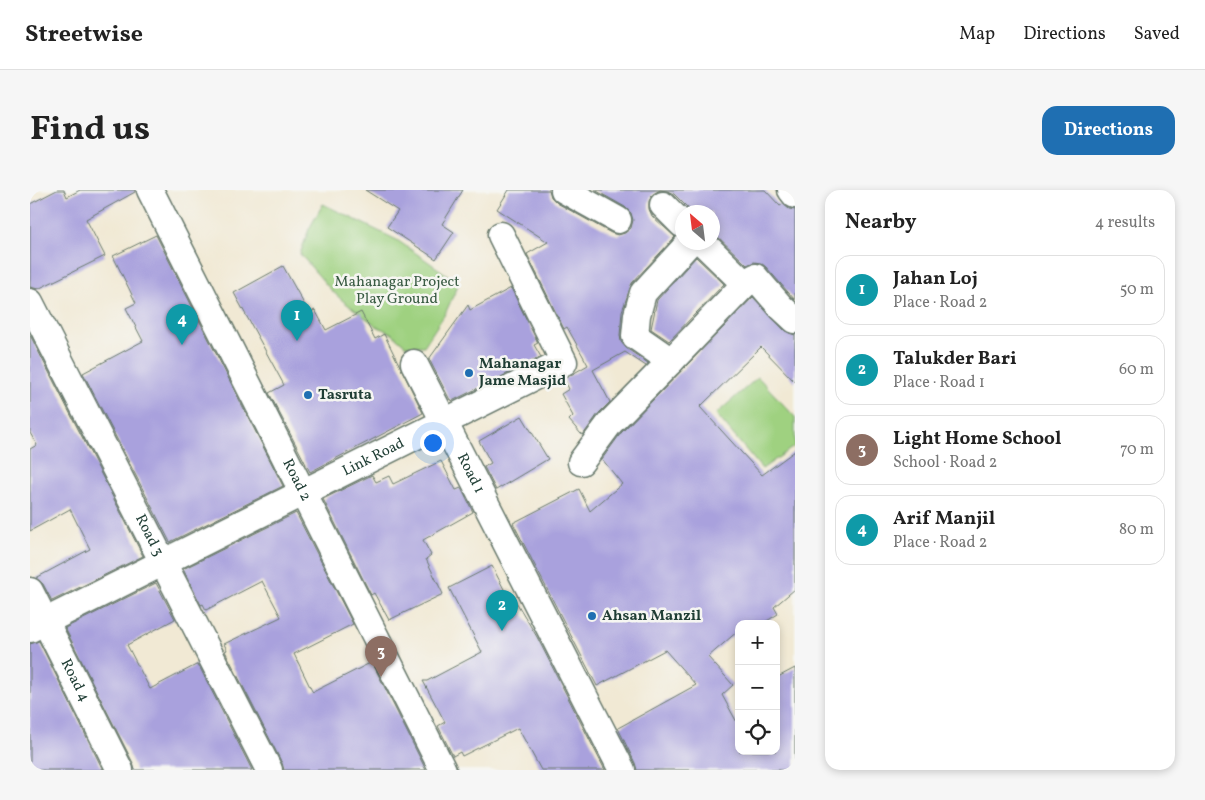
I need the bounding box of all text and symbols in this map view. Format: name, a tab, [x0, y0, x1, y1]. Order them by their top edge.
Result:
text: Streetwise	[25, 18, 143, 52]
text: Map	[959, 22, 995, 47]
text: Directions	[1023, 22, 1106, 47]
text: Saved	[1134, 22, 1180, 47]
text: Find us	[30, 106, 150, 154]
button: Directions	[1042, 106, 1175, 155]
north arrow	[675, 205, 720, 250]
text: Nearby	[845, 208, 916, 237]
text: 4 results	[1095, 212, 1155, 234]
text: Jahan Loj	[893, 266, 978, 292]
park label: Mahanagar Project Play Ground	[335, 272, 460, 310]
text: 1	[859, 279, 865, 301]
text: 50 m	[1120, 279, 1154, 301]
text: Place · Road 2	[893, 292, 987, 314]
pin: 1	[281, 300, 313, 341]
pin: 4	[166, 304, 198, 345]
text: Talukder Bari	[893, 346, 1017, 372]
place label: Mahanagar Jame Masjid	[478, 354, 566, 392]
text: 2	[858, 359, 866, 381]
text: 60 m	[1119, 359, 1154, 381]
marker: Mahanagar Jame Masjid	[463, 367, 475, 379]
text: Place · Road 1	[893, 372, 985, 394]
place label: Tasruta	[318, 385, 372, 406]
marker: Tasruta	[302, 389, 314, 401]
text: Light Home School	[893, 426, 1061, 452]
your location	[420, 430, 446, 456]
street label: Link Road	[339, 433, 408, 482]
text: 3	[858, 439, 866, 461]
text: 70 m	[1120, 439, 1154, 461]
street label: Road 1	[451, 450, 490, 497]
text: School · Road 2	[893, 452, 997, 474]
street label: Road 2	[277, 455, 316, 505]
text: Arif Manjil	[893, 506, 995, 532]
street label: Road 3	[130, 511, 169, 560]
text: 4	[857, 519, 867, 541]
text: 80 m	[1119, 519, 1154, 541]
text: Place · Road 2	[893, 532, 987, 554]
pin: 2	[486, 590, 518, 631]
place label: Ahsan Manzil	[602, 606, 701, 627]
marker: Ahsan Manzil	[586, 610, 598, 622]
map controls	[735, 620, 780, 755]
button: +	[735, 620, 780, 665]
pin: 3	[365, 636, 397, 677]
street label: Road 4	[55, 655, 95, 706]
button: −	[735, 665, 780, 710]
button: locate	[735, 710, 780, 755]

